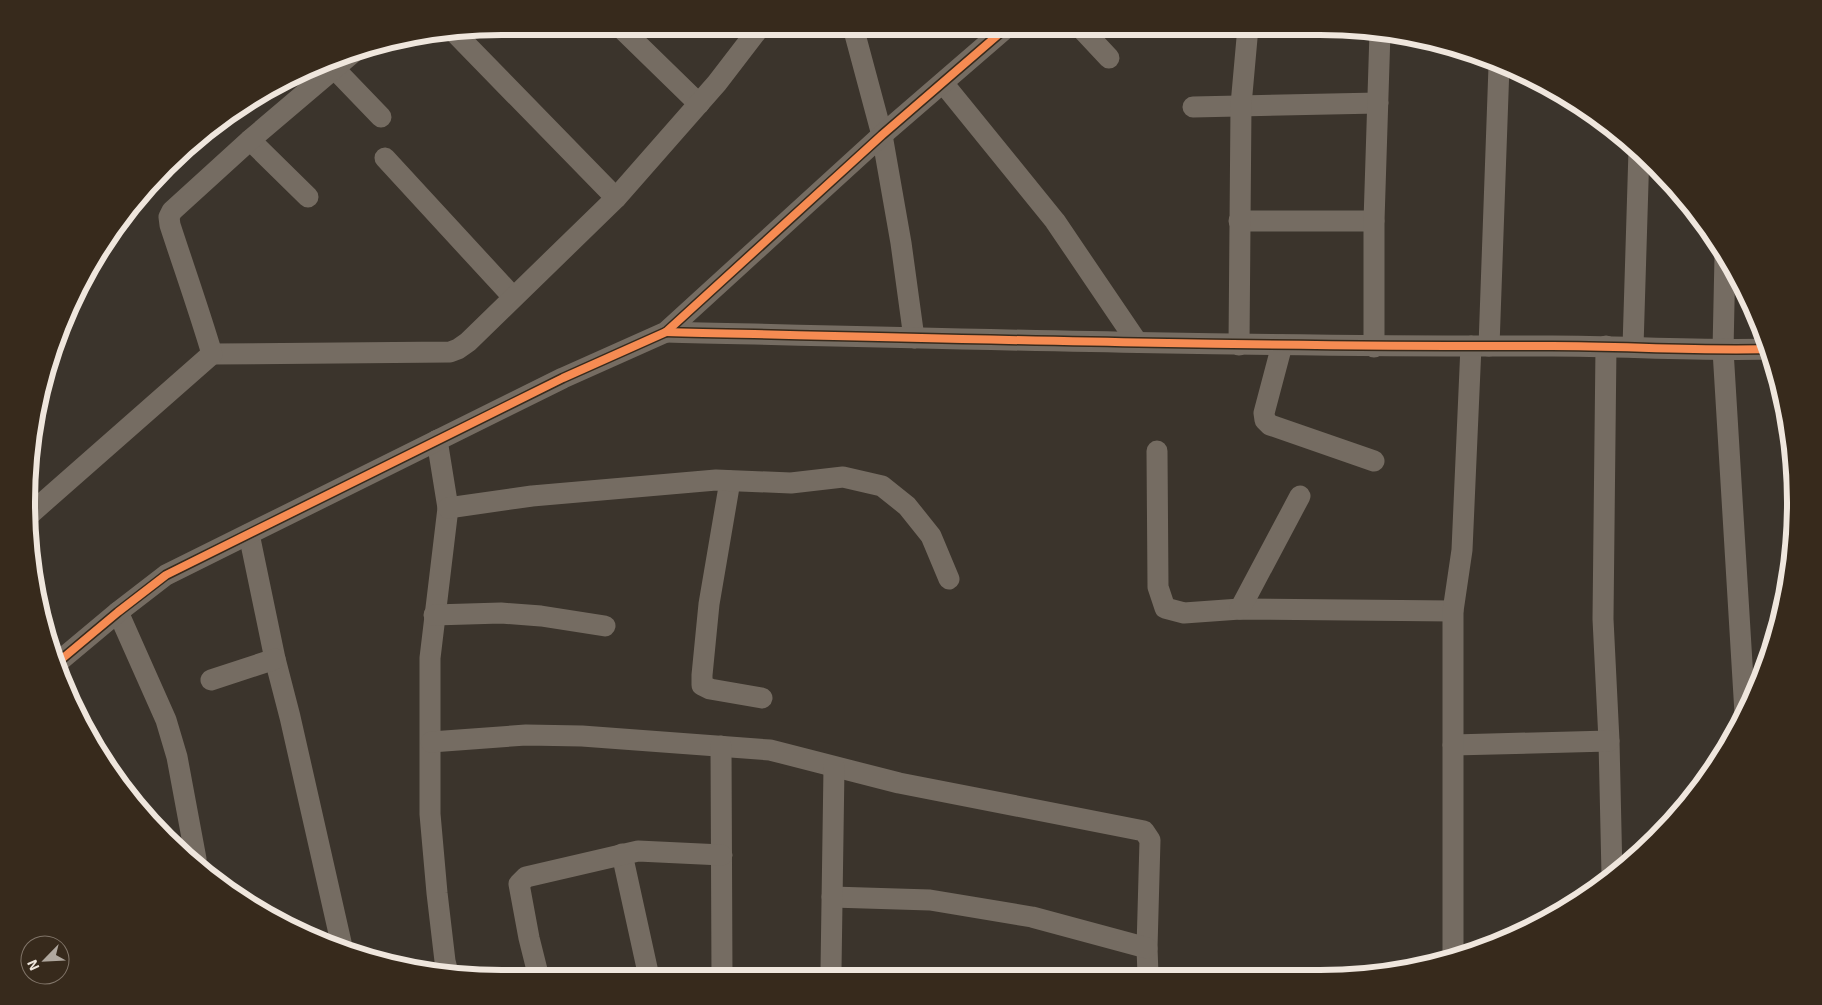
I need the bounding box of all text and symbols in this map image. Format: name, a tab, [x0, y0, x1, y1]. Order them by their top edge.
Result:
north arrow	[20, 935, 70, 985]
text: N	[23, 957, 42, 974]

